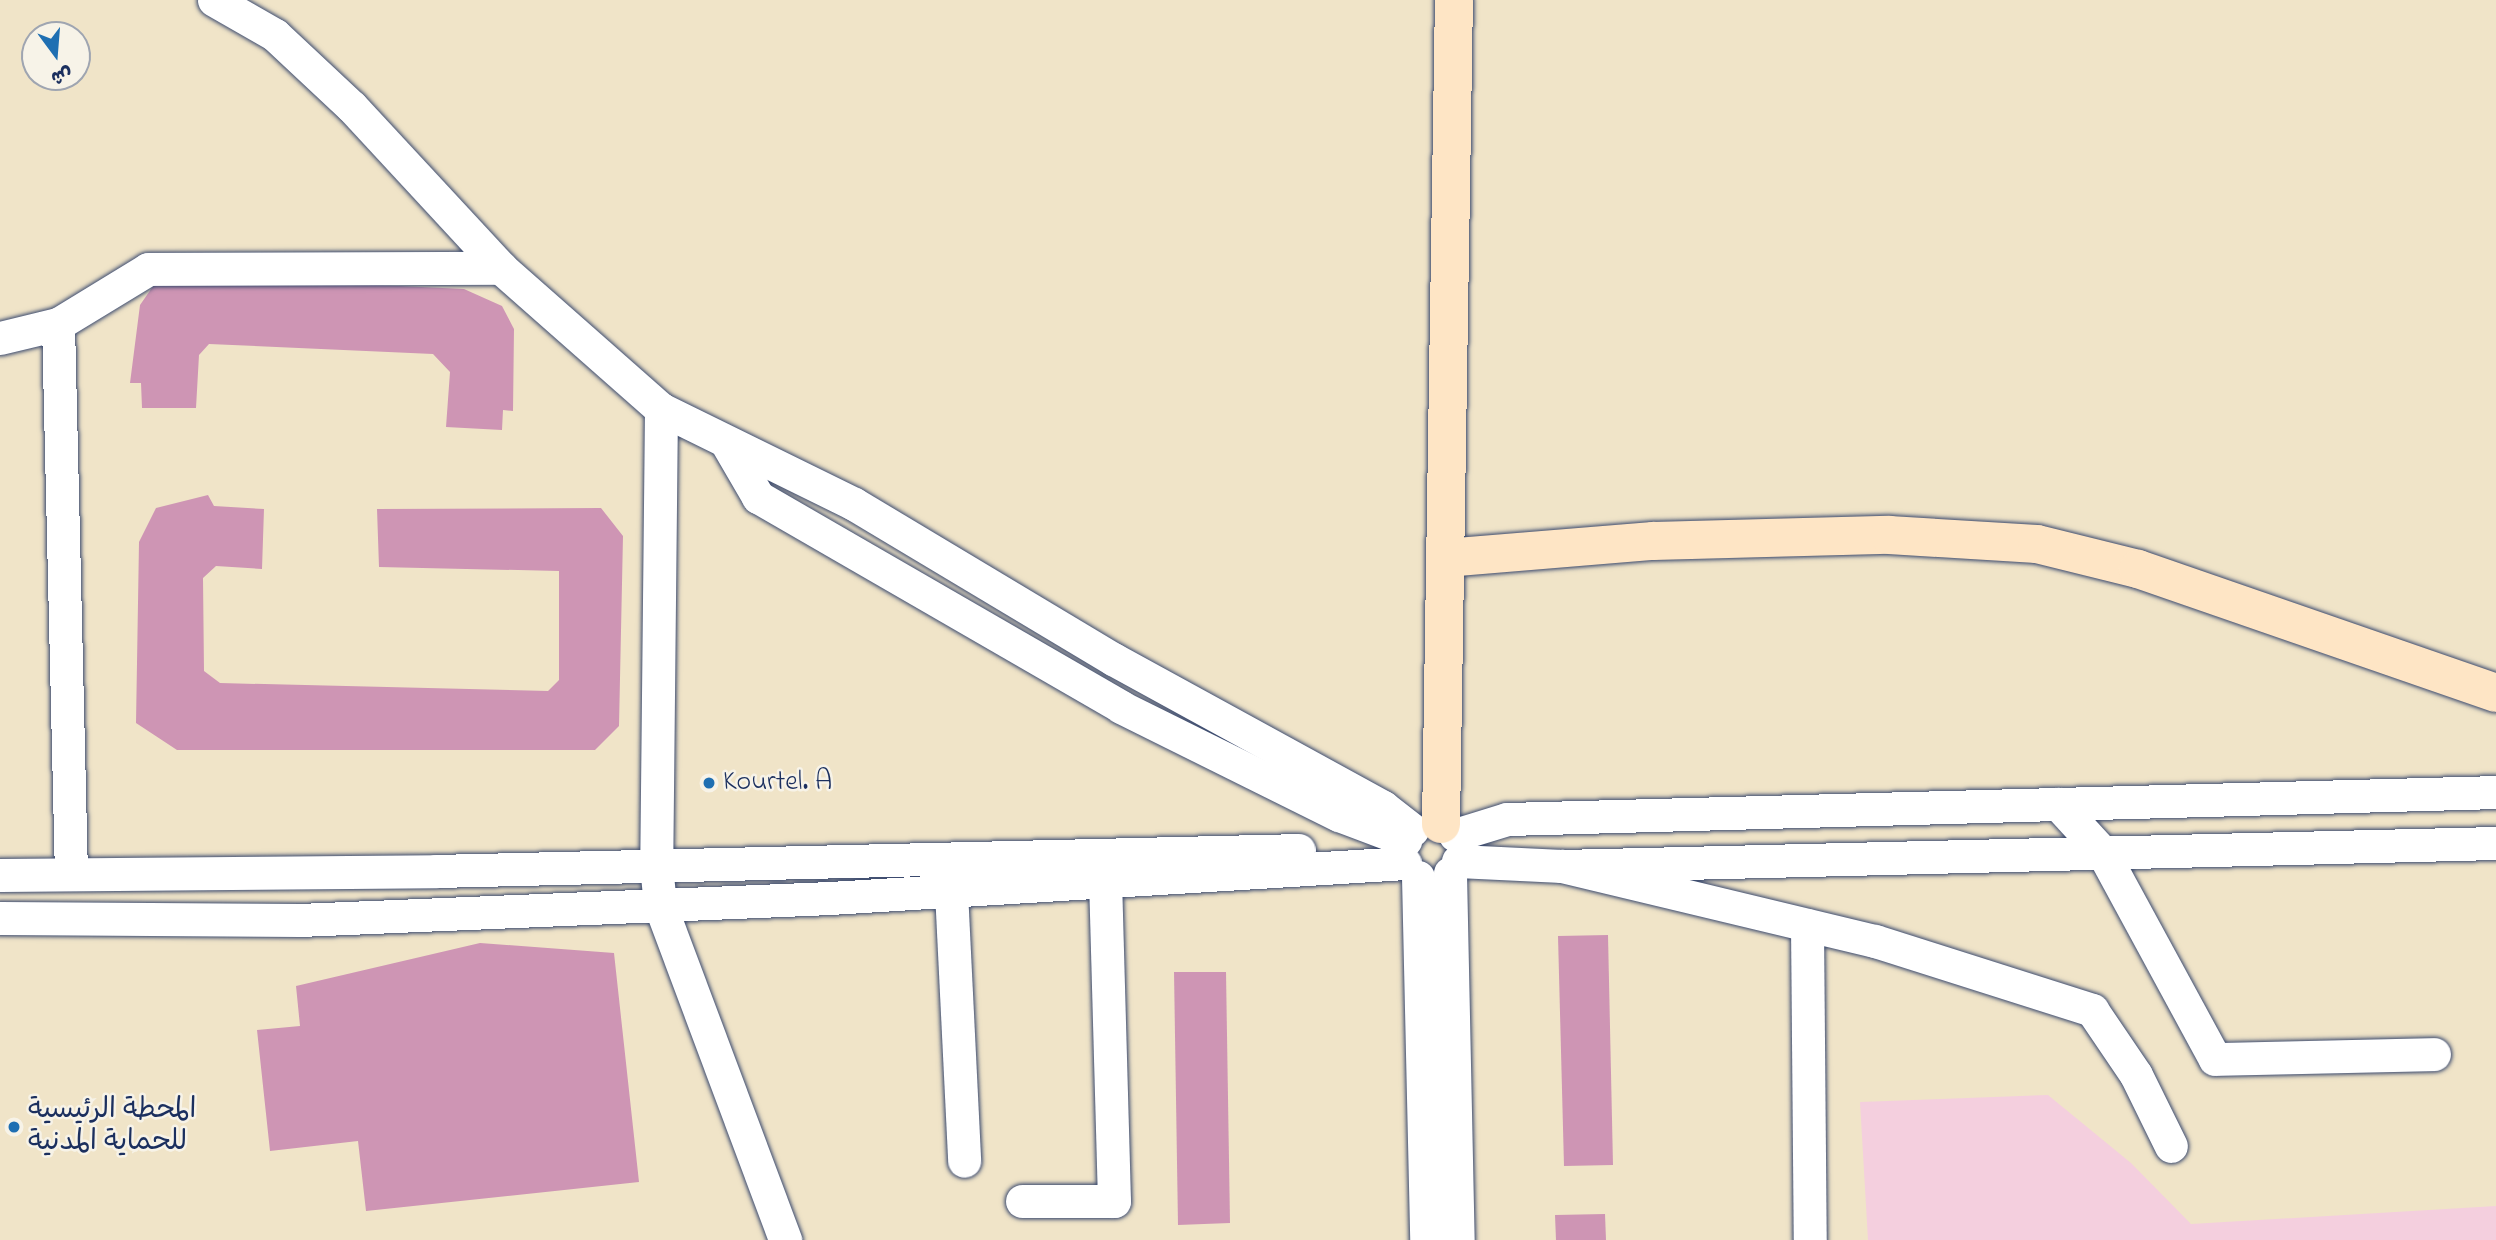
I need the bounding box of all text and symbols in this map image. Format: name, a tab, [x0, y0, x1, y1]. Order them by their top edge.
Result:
north arrow	[21, 21, 91, 91]
text: ش	[48, 59, 75, 91]
place label: Kourtel. A	[723, 766, 832, 800]
marker: Kourtel. A	[701, 775, 717, 791]
place label: المحطة الرئيسية للحماية المدنية	[28, 1094, 196, 1160]
marker: المحطة الرئيسية للحماية المدنية	[6, 1119, 22, 1135]

